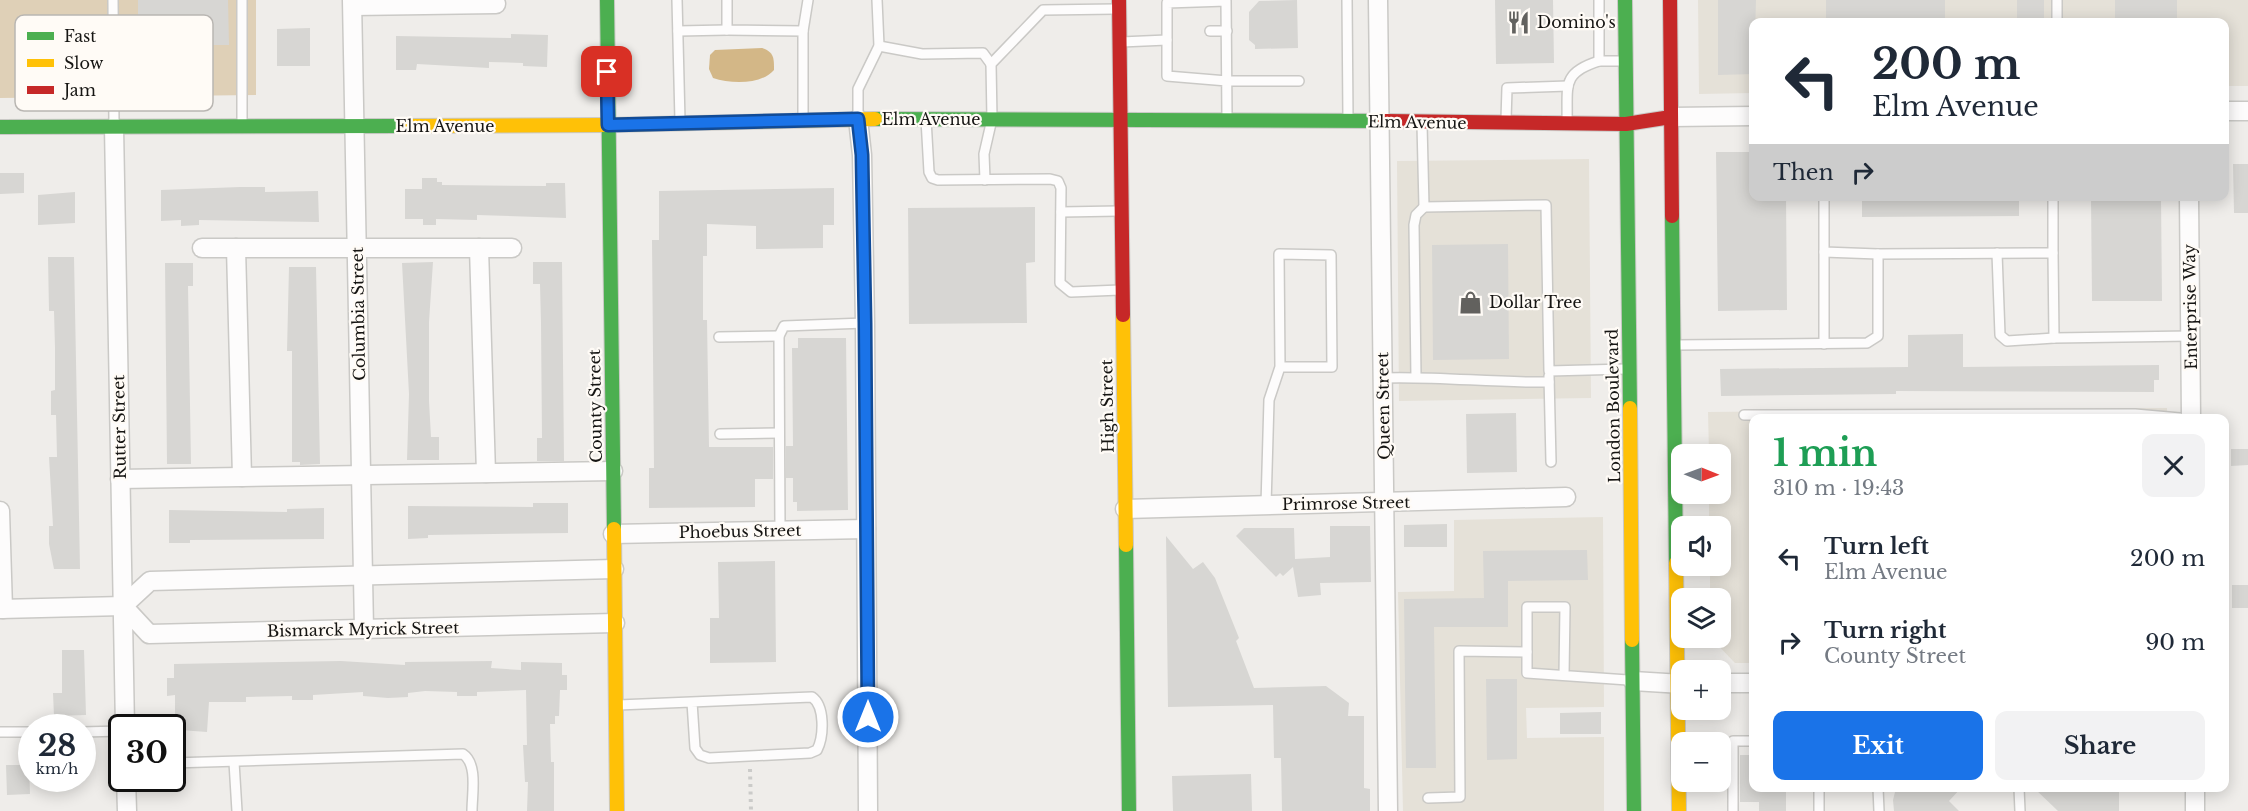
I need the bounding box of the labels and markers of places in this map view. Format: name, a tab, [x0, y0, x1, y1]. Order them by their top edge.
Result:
restaurant icon: Domino's	[1506, 9, 1532, 35]
place label: Domino's	[1537, 12, 1616, 32]
pin	[581, 46, 632, 97]
shop icon: Dollar Tree	[1458, 289, 1484, 315]
place label: Dollar Tree	[1489, 292, 1582, 312]

